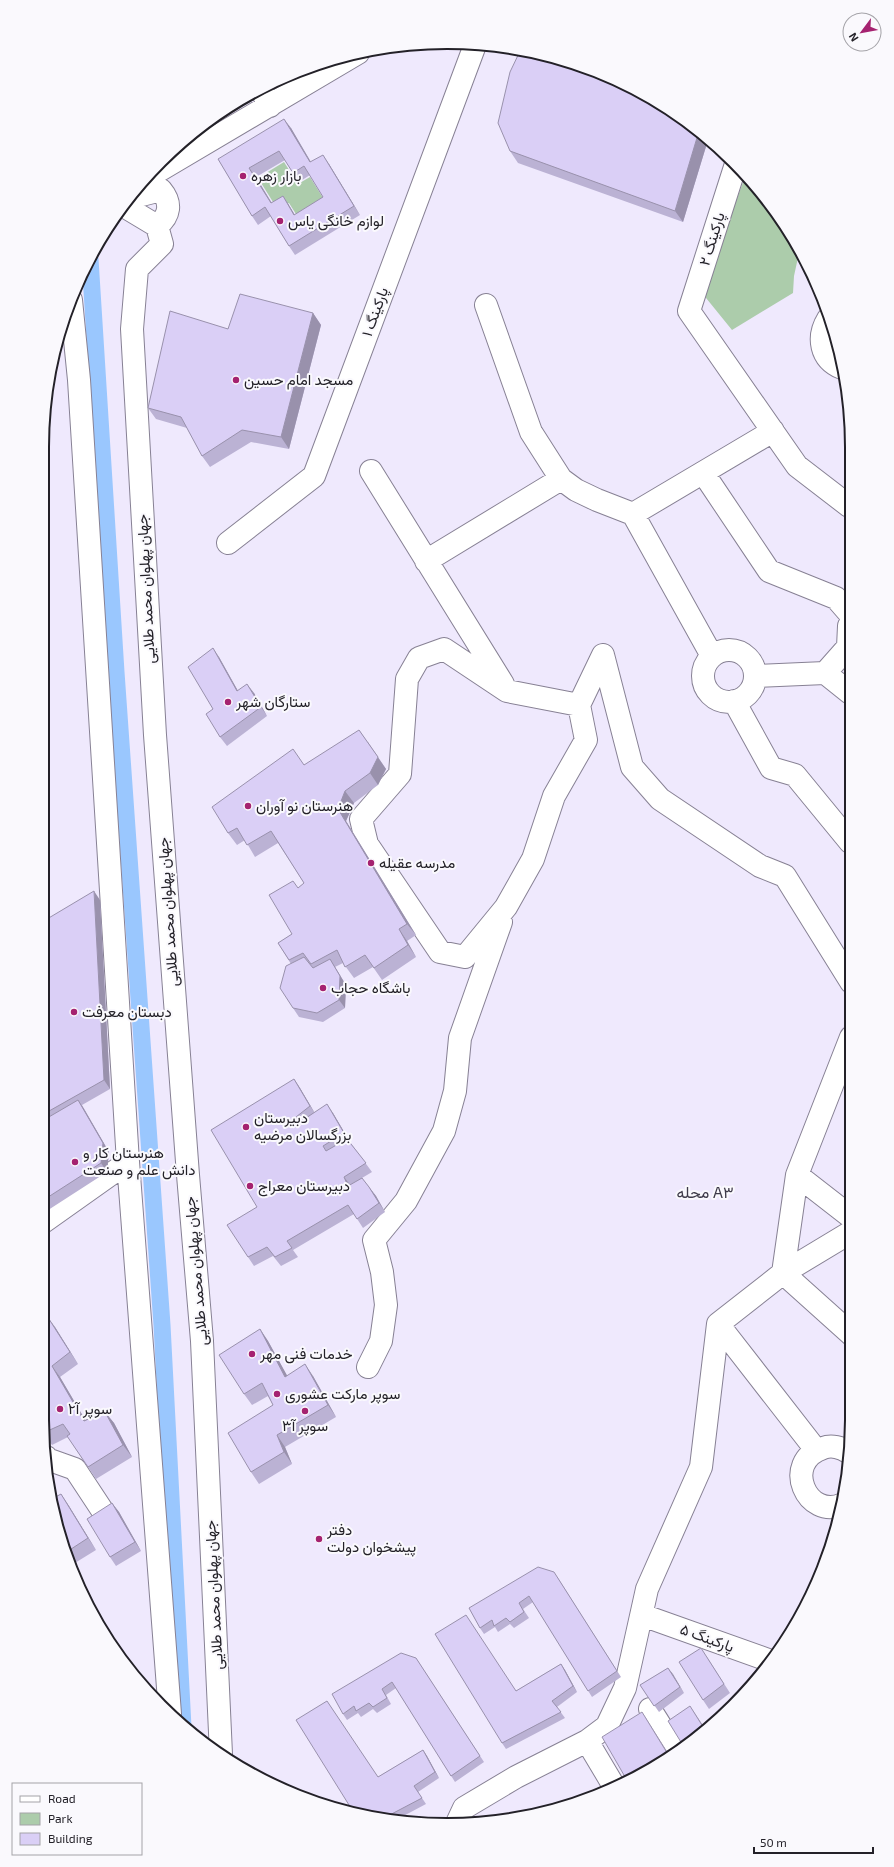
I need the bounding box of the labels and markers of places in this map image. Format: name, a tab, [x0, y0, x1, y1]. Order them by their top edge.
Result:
place label: بازار زهره	[251, 166, 301, 185]
marker: بازار زهره	[238, 171, 248, 181]
place label: لوازم خانگی یاس	[288, 211, 384, 231]
marker: لوازم خانگی یاس	[275, 216, 285, 226]
place label: مسجد امام حسین	[244, 370, 353, 390]
marker: مسجد امام حسین	[231, 375, 241, 385]
place label: ستارگان شهر	[235, 692, 311, 711]
marker: ستارگان شهر	[223, 697, 233, 707]
place label: هنرستان نو آوران	[256, 796, 353, 815]
marker: هنرستان نو آوران	[243, 801, 253, 811]
place label: مدرسه عقیله	[379, 853, 455, 872]
marker: مدرسه عقیله	[366, 858, 376, 868]
place label: باشگاه حجاب	[331, 978, 410, 997]
marker: باشگاه حجاب	[318, 983, 328, 993]
place label: دبستان معرفت	[82, 1002, 172, 1021]
marker: دبستان معرفت	[69, 1007, 79, 1017]
place label: دبیرستان بزرگسالان مرضیه	[254, 1108, 351, 1144]
marker: دبیرستان بزرگسالان مرضیه	[241, 1122, 251, 1132]
place label: هنرستان کار و دانش علم و صنعت	[83, 1143, 195, 1180]
marker: هنرستان کار و دانش علم و صنعت	[70, 1157, 80, 1167]
place label: دبیرستان معراج	[258, 1176, 350, 1197]
marker: دبیرستان معراج	[245, 1181, 255, 1191]
place label: خدمات فنی مهر	[259, 1344, 353, 1364]
marker: خدمات فنی مهر	[247, 1349, 257, 1359]
place label: سوپر مارکت عشوری	[285, 1384, 400, 1404]
marker: سوپر مارکت عشوری	[272, 1389, 282, 1399]
place label: سوپر آ۲	[68, 1399, 112, 1419]
marker: سوپر آ۲	[55, 1404, 65, 1414]
marker: سوپر آ۳	[300, 1406, 310, 1416]
place label: سوپر آ۳	[282, 1416, 328, 1436]
place label: دفتر پیشخوان دولت	[326, 1520, 416, 1557]
marker: دفتر پیشخوان دولت	[314, 1534, 324, 1544]

